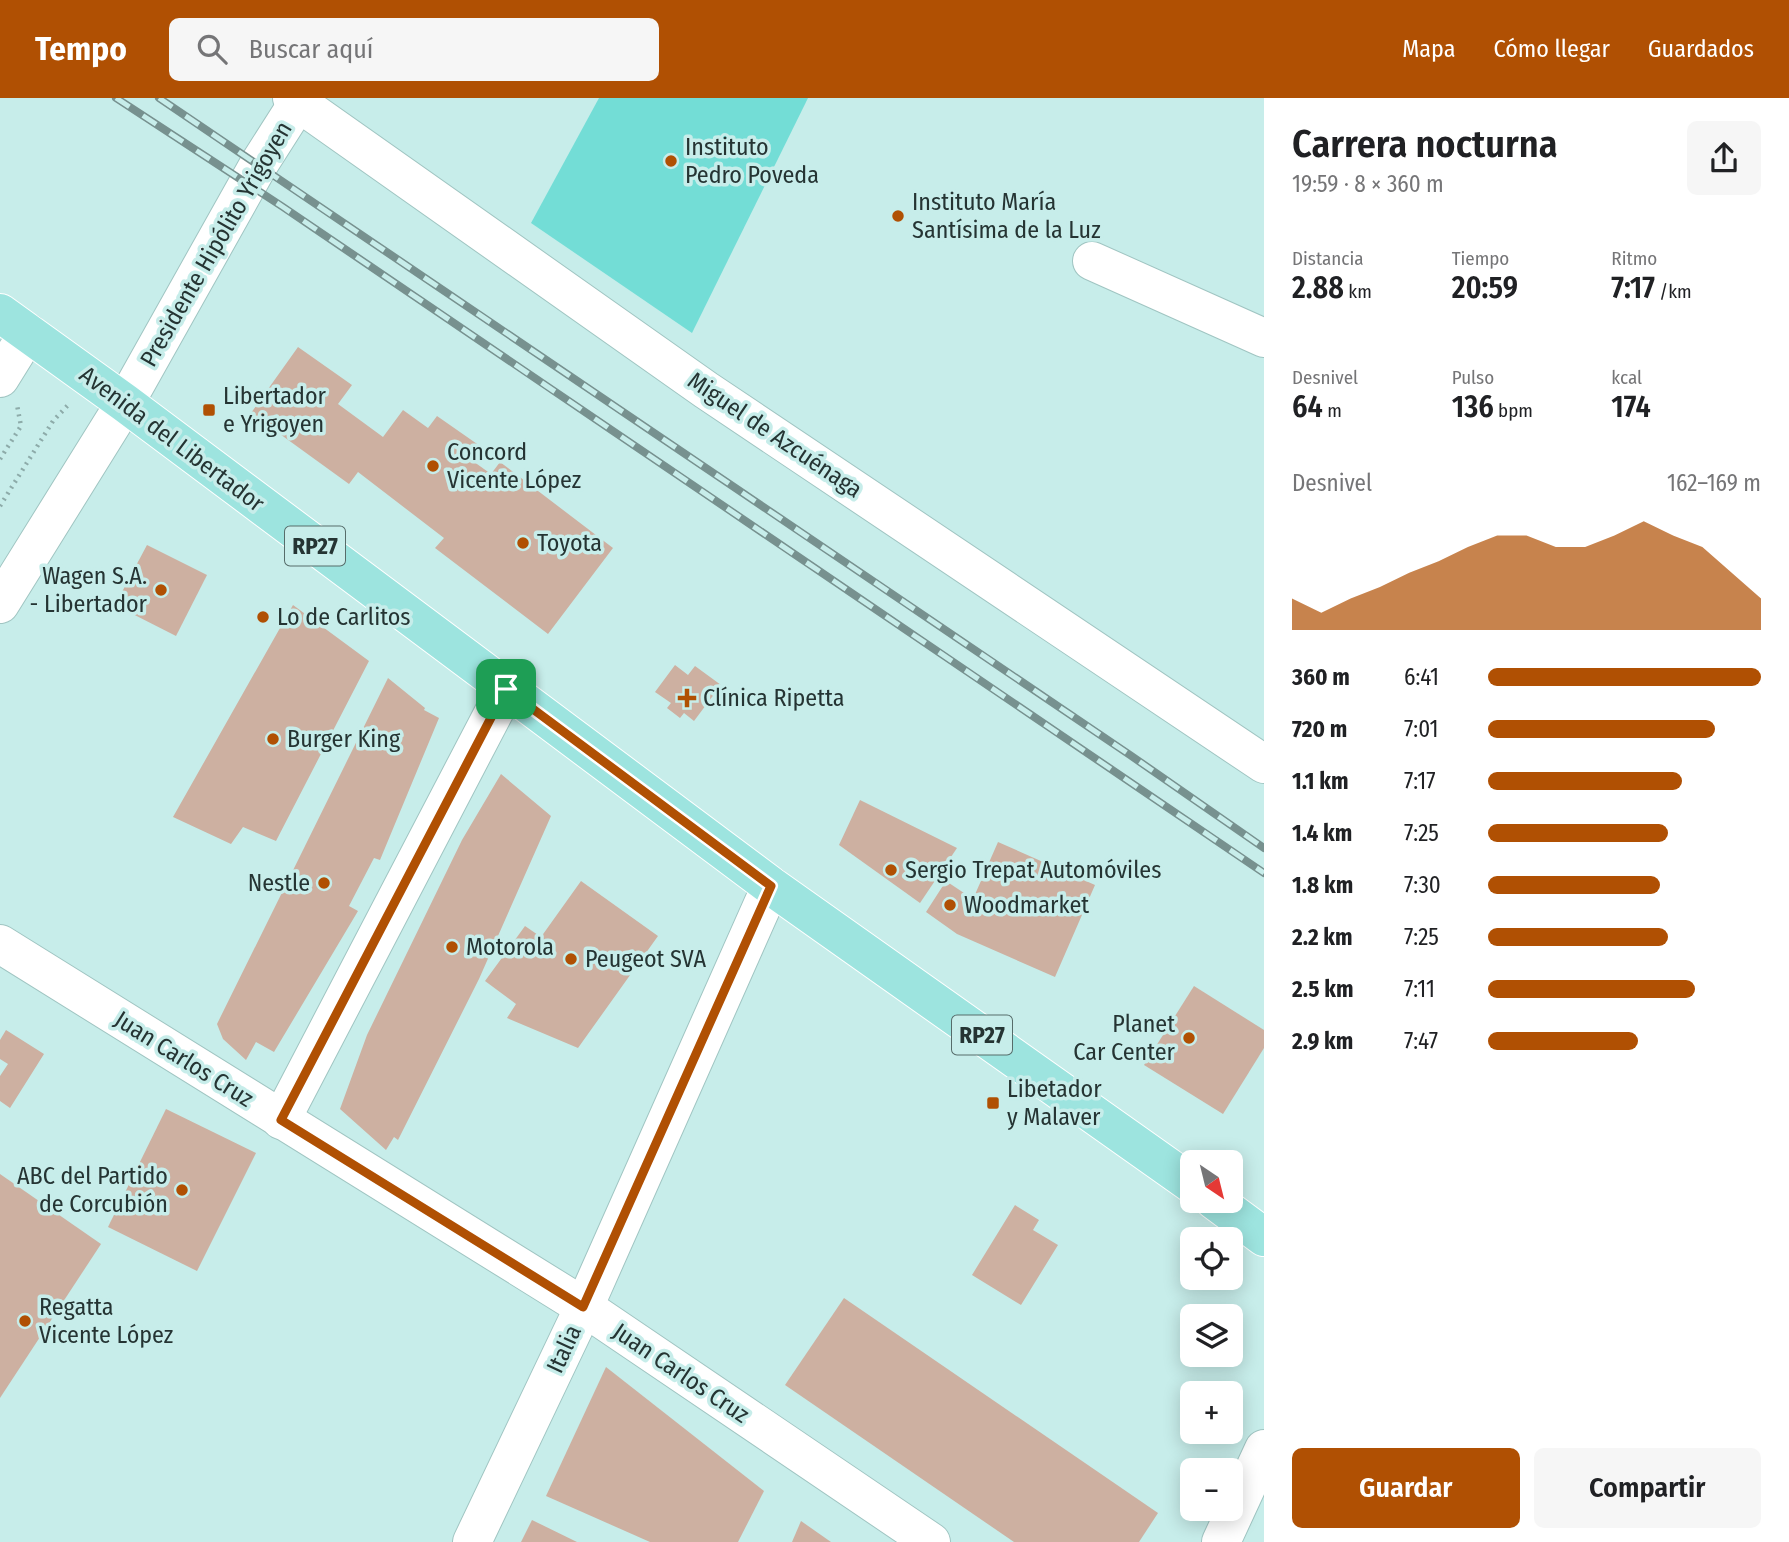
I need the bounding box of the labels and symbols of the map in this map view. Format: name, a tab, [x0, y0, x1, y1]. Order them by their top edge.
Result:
street label: Presidente Hipólito Yrigoyen	[134, 117, 298, 371]
place label: Instituto Pedro Poveda	[685, 133, 819, 189]
marker: Instituto Pedro Poveda	[663, 153, 679, 169]
place label: Instituto María Santísima de la Luz	[912, 188, 1101, 244]
marker: Instituto María Santísima de la Luz	[890, 208, 906, 224]
street label: Avenida del Libertador	[74, 361, 270, 518]
street label: Miguel de Azcuénaga	[683, 366, 867, 504]
place label: Libertador e Yrigoyen	[223, 382, 327, 438]
marker: Libertador e Yrigoyen	[201, 402, 217, 418]
place label: Concord Vicente López	[447, 438, 581, 494]
marker: Concord Vicente López	[425, 458, 441, 474]
road number: RP27	[285, 526, 345, 566]
place label: Toyota	[537, 529, 602, 557]
marker: Toyota	[515, 535, 531, 551]
place label: Wagen S.A. - Libertador	[30, 562, 148, 618]
marker: Wagen S.A. - Libertador	[153, 582, 169, 598]
place label: Lo de Carlitos	[277, 603, 411, 631]
marker: Lo de Carlitos	[255, 609, 271, 625]
pin	[476, 659, 536, 719]
place label: Clínica Ripetta	[703, 684, 845, 712]
marker: Clínica Ripetta	[677, 688, 697, 708]
place label: Burger King	[287, 725, 401, 753]
marker: Burger King	[265, 731, 281, 747]
place label: Sergio Trepat Automóviles	[905, 856, 1161, 884]
marker: Sergio Trepat Automóviles	[883, 862, 899, 878]
place label: Nestle	[248, 869, 310, 897]
marker: Nestle	[316, 875, 332, 891]
place label: Woodmarket	[964, 891, 1089, 919]
marker: Woodmarket	[942, 897, 958, 913]
place label: Motorola	[466, 933, 554, 961]
marker: Motorola	[444, 939, 460, 955]
place label: Peugeot SVA	[585, 945, 706, 973]
marker: Peugeot SVA	[563, 951, 579, 967]
street label: Juan Carlos Cruz	[109, 1005, 259, 1113]
place label: Planet Car Center	[1073, 1010, 1176, 1066]
road number: RP27	[952, 1016, 1012, 1054]
marker: Planet Car Center	[1181, 1030, 1197, 1046]
place label: Libetador y Malaver	[1007, 1075, 1102, 1131]
marker: Libetador y Malaver	[985, 1095, 1001, 1111]
north arrow	[1180, 1150, 1242, 1213]
place label: ABC del Partido de Corcubión	[17, 1162, 168, 1218]
marker: ABC del Partido de Corcubión	[174, 1182, 190, 1198]
place label: Regatta Vicente López	[39, 1293, 173, 1349]
marker: Regatta Vicente López	[17, 1313, 33, 1329]
street label: Juan Carlos Cruz	[608, 1317, 754, 1429]
street label: Italia	[541, 1321, 587, 1377]

